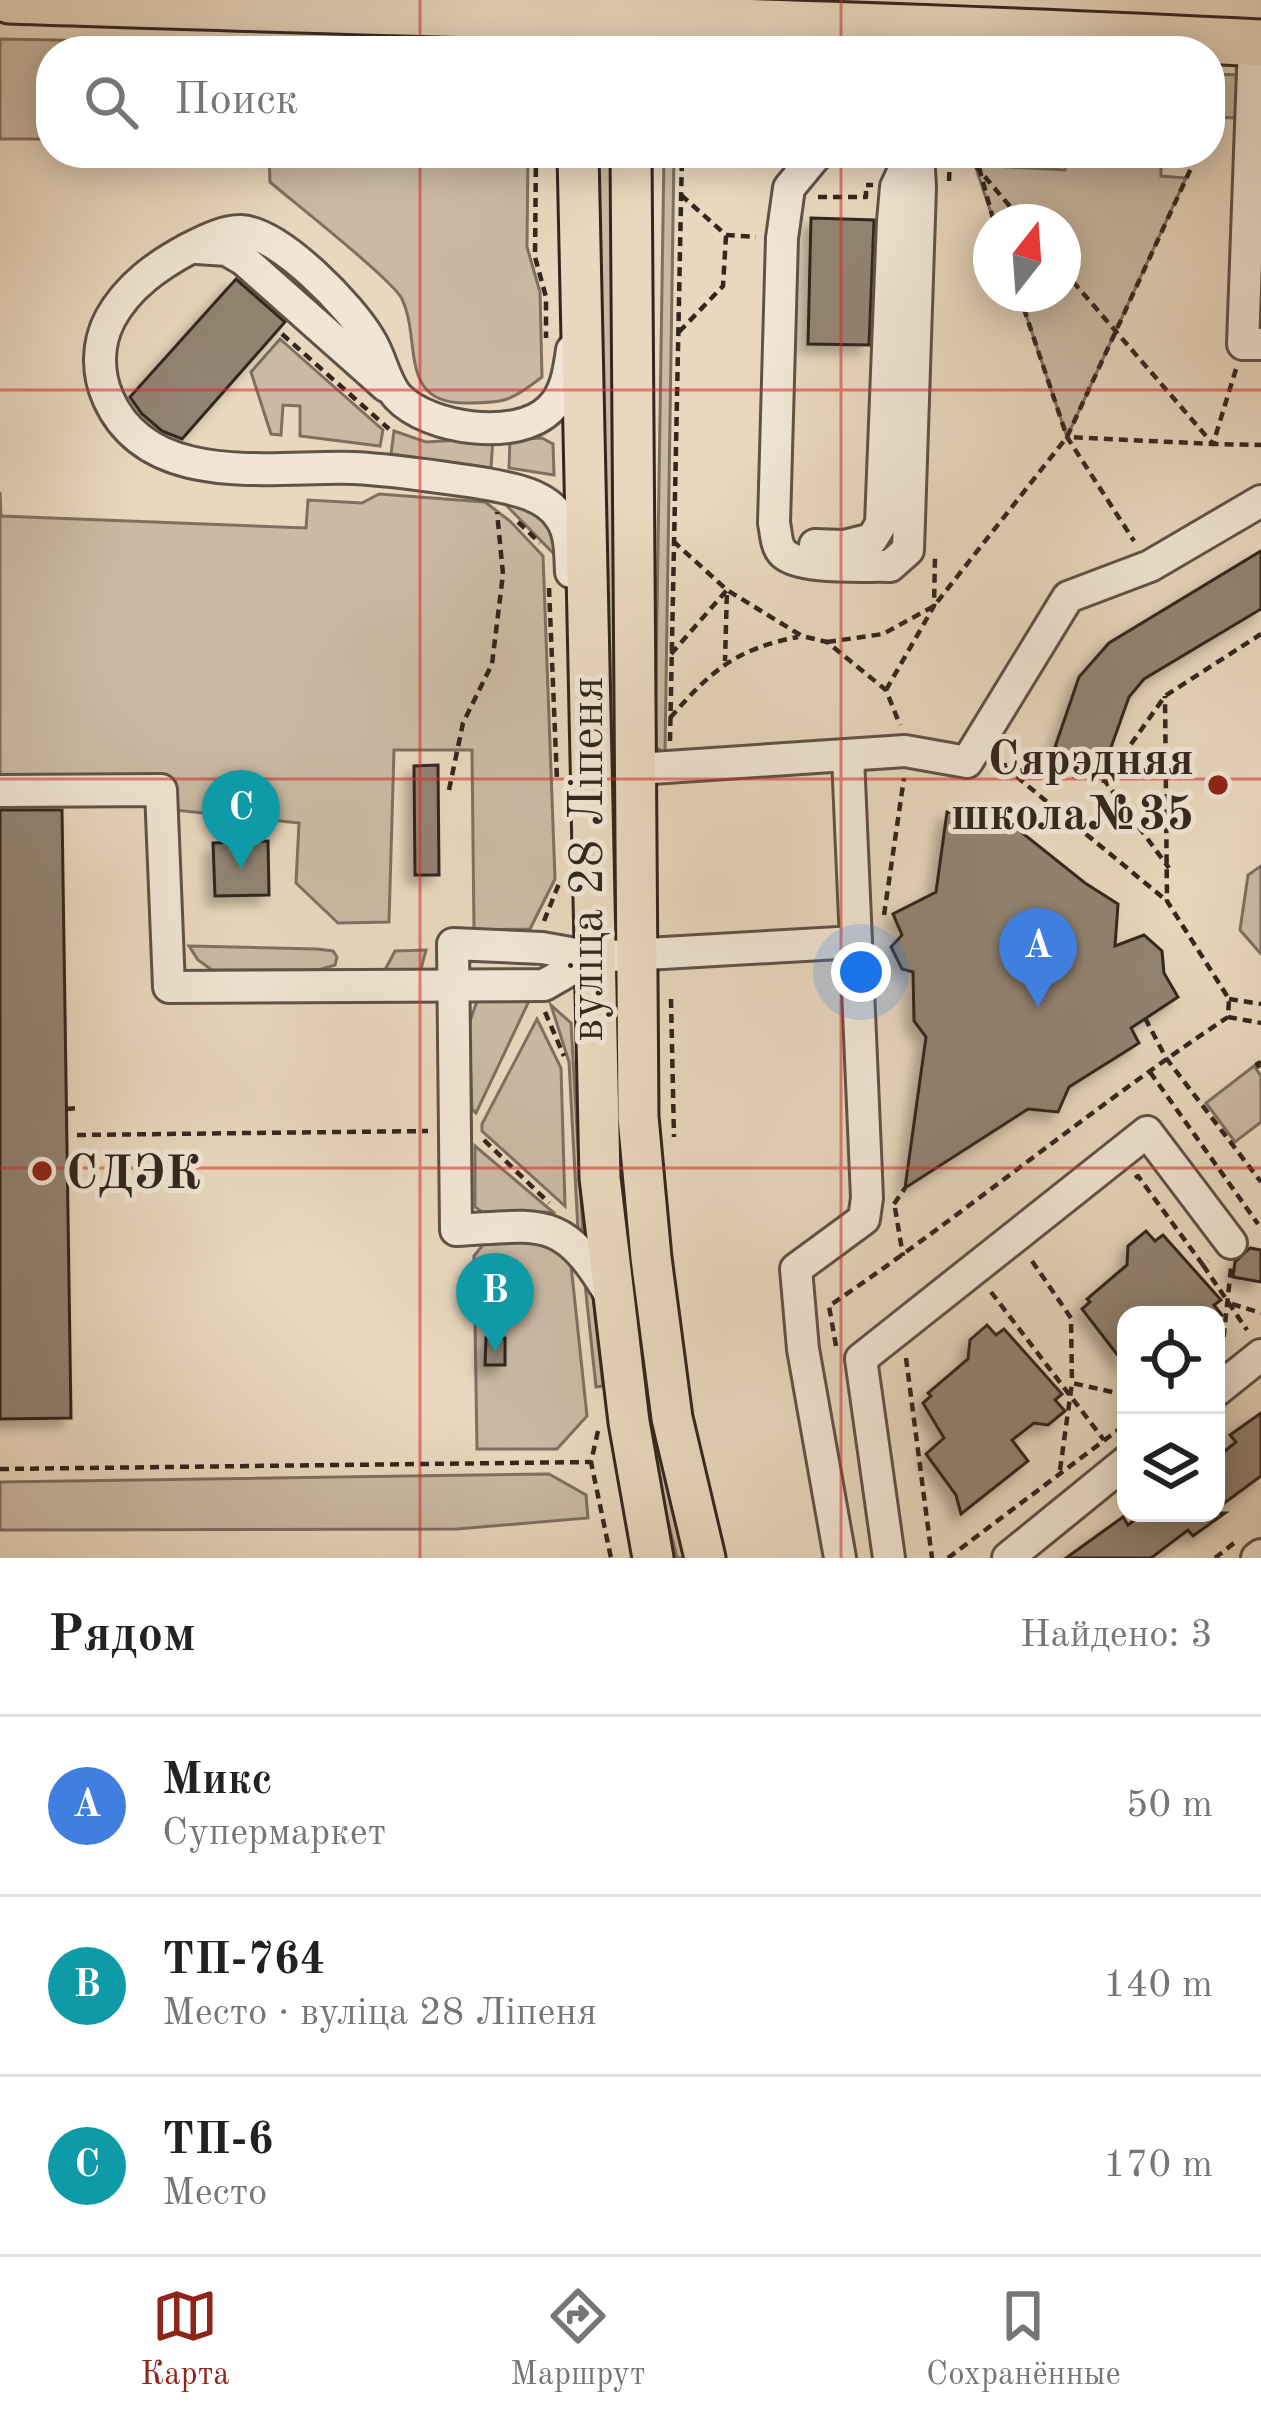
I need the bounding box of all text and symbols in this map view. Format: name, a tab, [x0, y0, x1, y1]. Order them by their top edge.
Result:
search box	[36, 36, 1225, 168]
icon: search	[78, 69, 144, 135]
text: Поиск	[174, 79, 298, 124]
north arrow	[973, 204, 1081, 312]
street label: вуліца 28 Ліпеня	[565, 676, 613, 1042]
place label: Сярэдняя школа№35	[951, 737, 1194, 840]
pin: C	[202, 770, 280, 869]
marker: Сярэдняя школа№35	[1205, 772, 1231, 798]
pin: A	[999, 908, 1077, 1007]
your location	[831, 942, 891, 1002]
place label: СДЭК	[66, 1151, 201, 1199]
marker: СДЭК	[29, 1158, 55, 1184]
pin: B	[456, 1253, 534, 1352]
map controls	[1117, 1306, 1225, 1522]
button: locate	[1117, 1306, 1225, 1414]
button: layers	[1117, 1414, 1225, 1522]
text: Рядом	[48, 1611, 196, 1662]
text: Найдено: 3	[1020, 1616, 1213, 1655]
text: Микс	[162, 1759, 273, 1804]
text: A	[72, 1786, 102, 1825]
text: 50 m	[1126, 1786, 1213, 1825]
text: Супермаркет	[162, 1814, 386, 1853]
text: ТП-764	[162, 1939, 326, 1984]
text: B	[73, 1966, 101, 2005]
text: 140 m	[1103, 1966, 1213, 2005]
text: Место · вуліца 28 Ліпеня	[162, 1994, 597, 2033]
text: ТП-6	[162, 2119, 274, 2164]
text: C	[74, 2146, 100, 2185]
text: 170 m	[1103, 2146, 1213, 2185]
text: Место	[162, 2174, 267, 2213]
tab: Карта	[140, 2283, 230, 2396]
tab: Маршрут	[510, 2283, 646, 2396]
tab: Сохранённые	[926, 2283, 1121, 2396]

